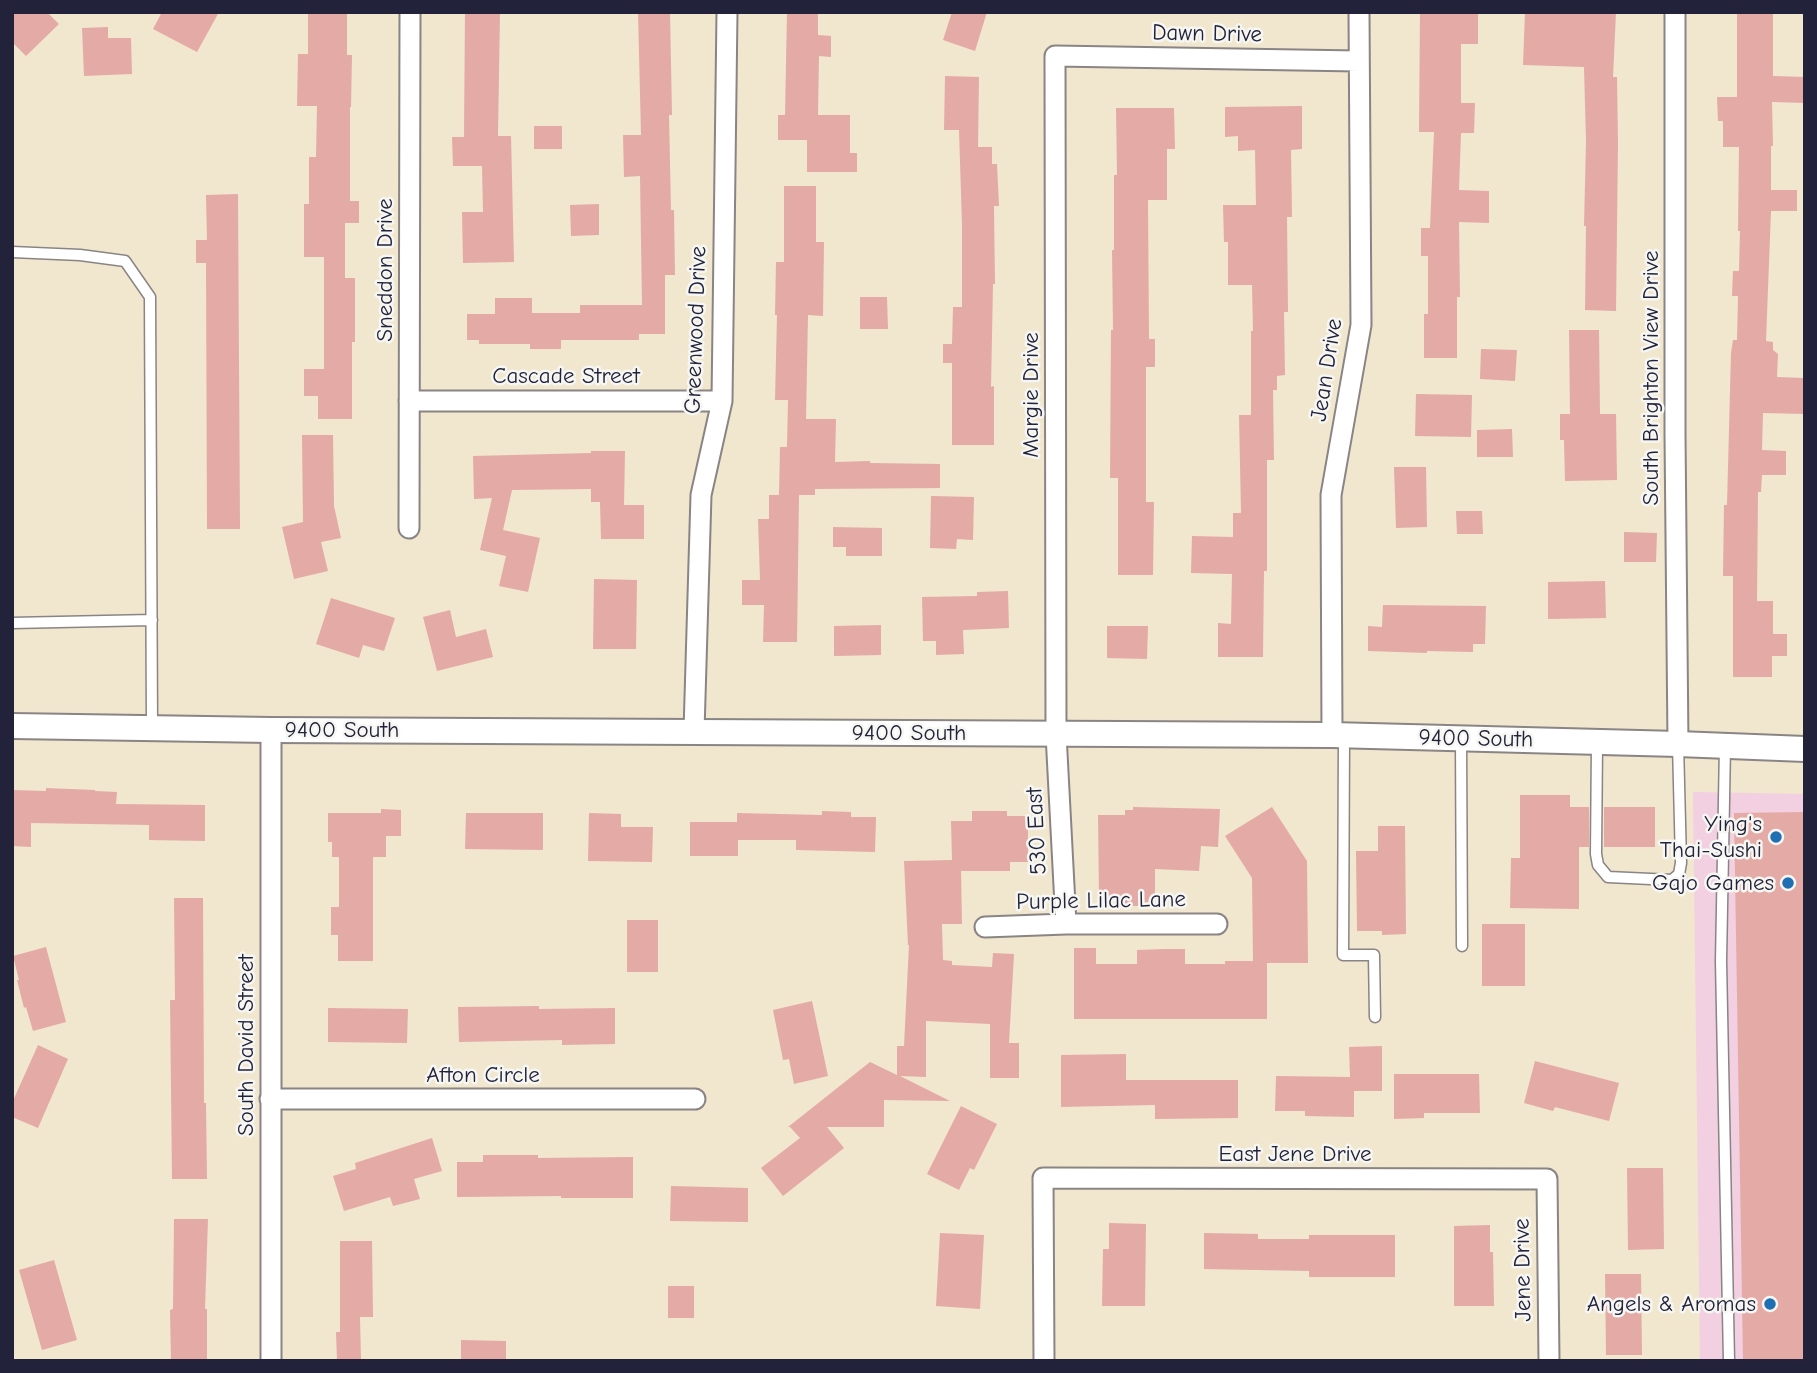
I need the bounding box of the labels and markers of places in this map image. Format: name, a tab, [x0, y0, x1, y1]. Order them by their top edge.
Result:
place label: Ying's Thai-Sushi	[1660, 810, 1762, 864]
marker: Ying's Thai-Sushi	[1768, 829, 1784, 845]
place label: Gajo Games	[1652, 869, 1774, 897]
marker: Gajo Games	[1780, 875, 1796, 891]
place label: Angels & Aromas	[1587, 1290, 1756, 1318]
marker: Angels & Aromas	[1762, 1296, 1778, 1312]

